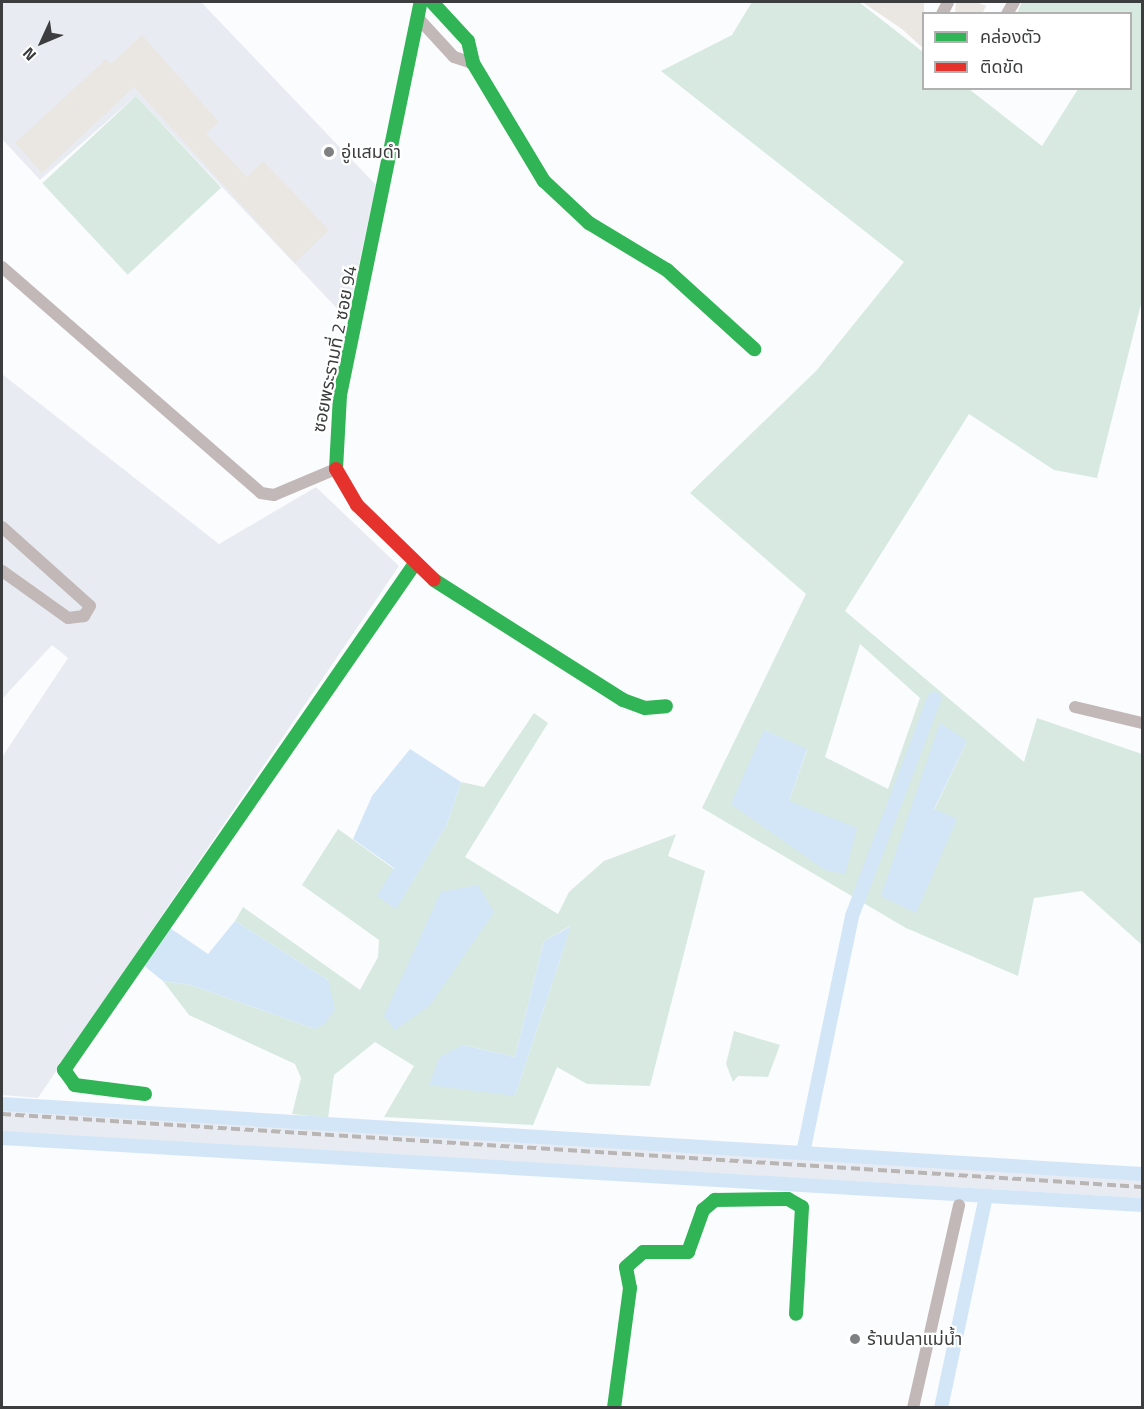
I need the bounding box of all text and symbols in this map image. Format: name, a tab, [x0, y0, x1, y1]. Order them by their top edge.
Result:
north arrow	[12, 12, 72, 72]
legend	[922, 12, 1132, 90]
text: คล่องตัว	[980, 23, 1042, 50]
text: N	[17, 42, 42, 67]
text: ติดขัด	[980, 53, 1023, 80]
place label: อู่แสมดำ	[341, 141, 401, 163]
marker: อู่แสมดำ	[322, 145, 336, 159]
street label: ซอยพระรามที่ 2 ซอย 94	[308, 264, 362, 434]
place label: ร้านปลาแม่น้ำ	[867, 1328, 962, 1350]
marker: ร้านปลาแม่น้ำ	[848, 1332, 862, 1346]

